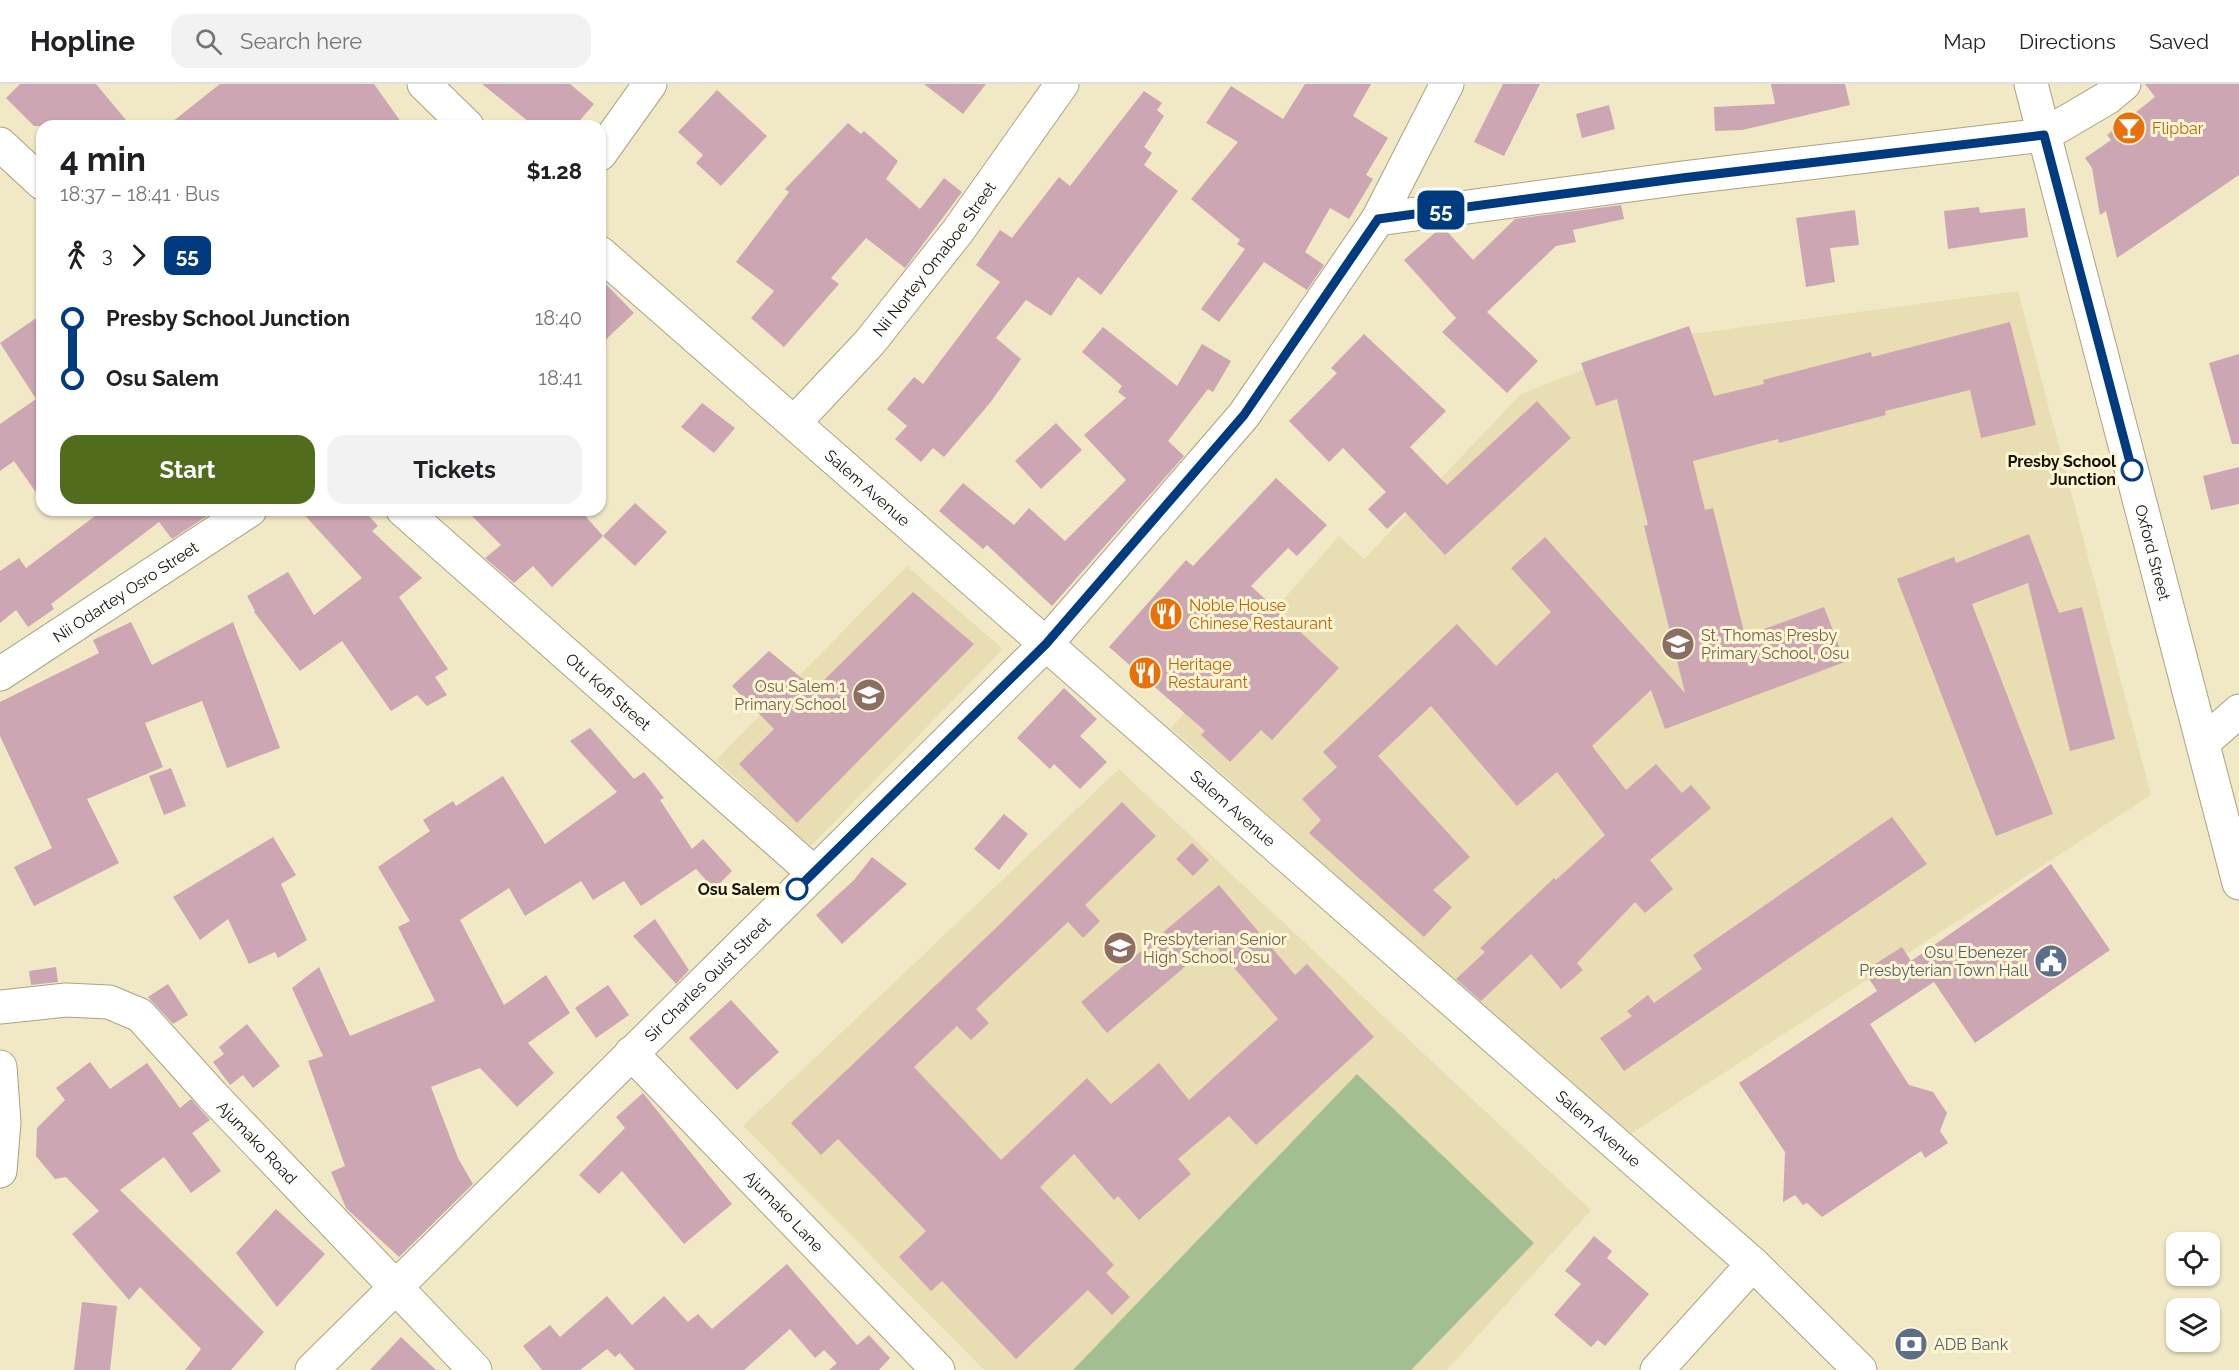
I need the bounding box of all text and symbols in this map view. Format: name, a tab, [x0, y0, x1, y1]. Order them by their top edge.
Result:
search box	[171, 14, 591, 68]
text: Hopline	[30, 25, 135, 58]
icon: search	[192, 25, 225, 58]
text: Search here	[240, 28, 362, 54]
text: Map	[1943, 29, 1986, 54]
text: Directions	[2019, 29, 2116, 54]
text: Saved	[2149, 29, 2209, 54]
bar icon: Flipbar	[2111, 110, 2147, 146]
place label: Flipbar	[2152, 119, 2204, 138]
text: 4 min	[60, 140, 146, 179]
text: $1.28	[527, 158, 582, 184]
street label: Nii Nortey Omaboe Street	[869, 177, 1000, 340]
text: 18:37 – 18:41 · Bus	[60, 182, 220, 206]
line badge: 55	[1414, 190, 1468, 230]
text: 55	[1429, 198, 1453, 223]
icon: walk	[60, 239, 93, 272]
icon: forward	[122, 239, 155, 272]
text: 3	[102, 243, 113, 267]
text: 55	[176, 243, 199, 268]
text: Presby School Junction	[106, 305, 350, 331]
text: 18:40	[535, 306, 582, 330]
text: Osu Salem	[106, 365, 219, 391]
text: 18:41	[538, 366, 582, 390]
button: Start	[60, 435, 315, 504]
button: Tickets	[327, 435, 582, 504]
street label: Salem Avenue	[821, 445, 914, 530]
place label: Presby School Junction	[2007, 452, 2117, 489]
marker: Presby School Junction	[2121, 459, 2143, 481]
street label: Oxford Street	[2131, 502, 2175, 603]
street label: Nii Odartey Osro Street	[49, 537, 202, 646]
restaurant icon: Noble House Chinese Restaurant	[1148, 596, 1184, 632]
place label: Noble House Chinese Restaurant	[1189, 596, 1333, 633]
school or university icon: St. Thomas Presby Primary School, Osu	[1660, 626, 1696, 662]
place label: St. Thomas Presby Primary School, Osu	[1701, 626, 1850, 663]
street label: Otu Kofi Street	[562, 649, 655, 734]
restaurant icon: Heritage Restaurant	[1127, 655, 1163, 691]
place label: Heritage Restaurant	[1168, 655, 1248, 692]
place label: Osu Salem 1 Primary School	[734, 677, 847, 714]
school or university icon: Osu Salem 1 Primary School	[851, 677, 887, 713]
street label: Salem Avenue	[1187, 766, 1279, 850]
marker: Osu Salem	[786, 878, 808, 900]
place label: Osu Salem	[698, 880, 780, 899]
street label: Sir Charles Quist Street	[640, 912, 775, 1045]
school or university icon: Presbyterian Senior High School, Osu	[1102, 930, 1138, 966]
place label: Presbyterian Senior High School, Osu	[1143, 930, 1287, 967]
place label: Osu Ebenezer Presbyterian Town Hall	[1859, 943, 2029, 980]
public building icon: Osu Ebenezer Presbyterian Town Hall	[2033, 943, 2069, 979]
street label: Salem Avenue	[1552, 1086, 1645, 1171]
street label: Ajumako Road	[213, 1097, 301, 1188]
street label: Ajumako Lane	[740, 1166, 828, 1256]
map controls	[2166, 1232, 2220, 1352]
button: locate	[2166, 1232, 2220, 1286]
button: layers	[2166, 1298, 2220, 1352]
bank icon: ADB Bank	[1893, 1326, 1929, 1362]
place label: ADB Bank	[1934, 1335, 2009, 1354]

